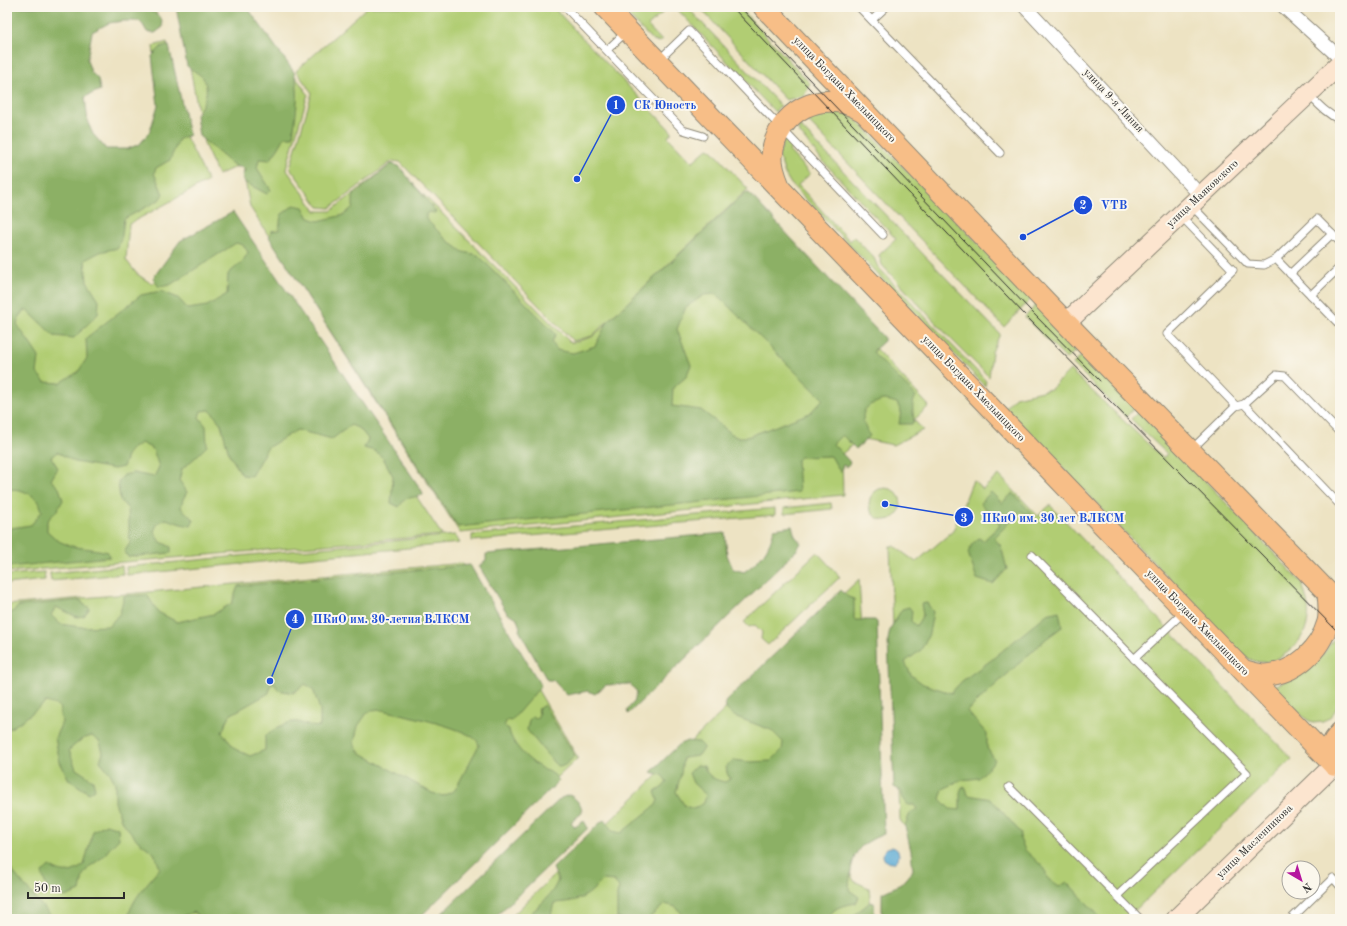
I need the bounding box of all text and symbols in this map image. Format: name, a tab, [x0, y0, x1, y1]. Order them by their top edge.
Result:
street label: улица Богдана Хмельницкого	[791, 35, 897, 145]
street label: улица 9-я Линия	[1081, 67, 1145, 135]
callout: СК Юность	[606, 93, 705, 117]
text: 1	[613, 100, 619, 112]
text: СК Юность	[634, 100, 696, 112]
street label: улица Маяковского	[1165, 158, 1241, 230]
callout: VTB	[1073, 193, 1136, 217]
text: 2	[1080, 200, 1087, 212]
text: VTB	[1101, 200, 1127, 212]
street label: улица Богдана Хмельницкого	[920, 334, 1026, 444]
callout: ПКиО им. 30 лет ВЛКСМ	[954, 505, 1132, 529]
text: 3	[961, 513, 968, 525]
text: ПКиО им. 30 лет ВЛКСМ	[982, 513, 1124, 525]
street label: улица Богдана Хмельницкого	[1144, 568, 1250, 678]
callout: ПКиО им. 30-летия ВЛКСМ	[285, 607, 477, 631]
text: 4	[292, 614, 299, 626]
text: ПКиО им. 30-летия ВЛКСМ	[313, 614, 470, 626]
street label: улица Масленникова	[1215, 803, 1296, 881]
north arrow	[1281, 860, 1321, 900]
scale bar	[28, 874, 124, 900]
text: N	[1299, 880, 1313, 894]
text: 50 m	[34, 882, 61, 895]

